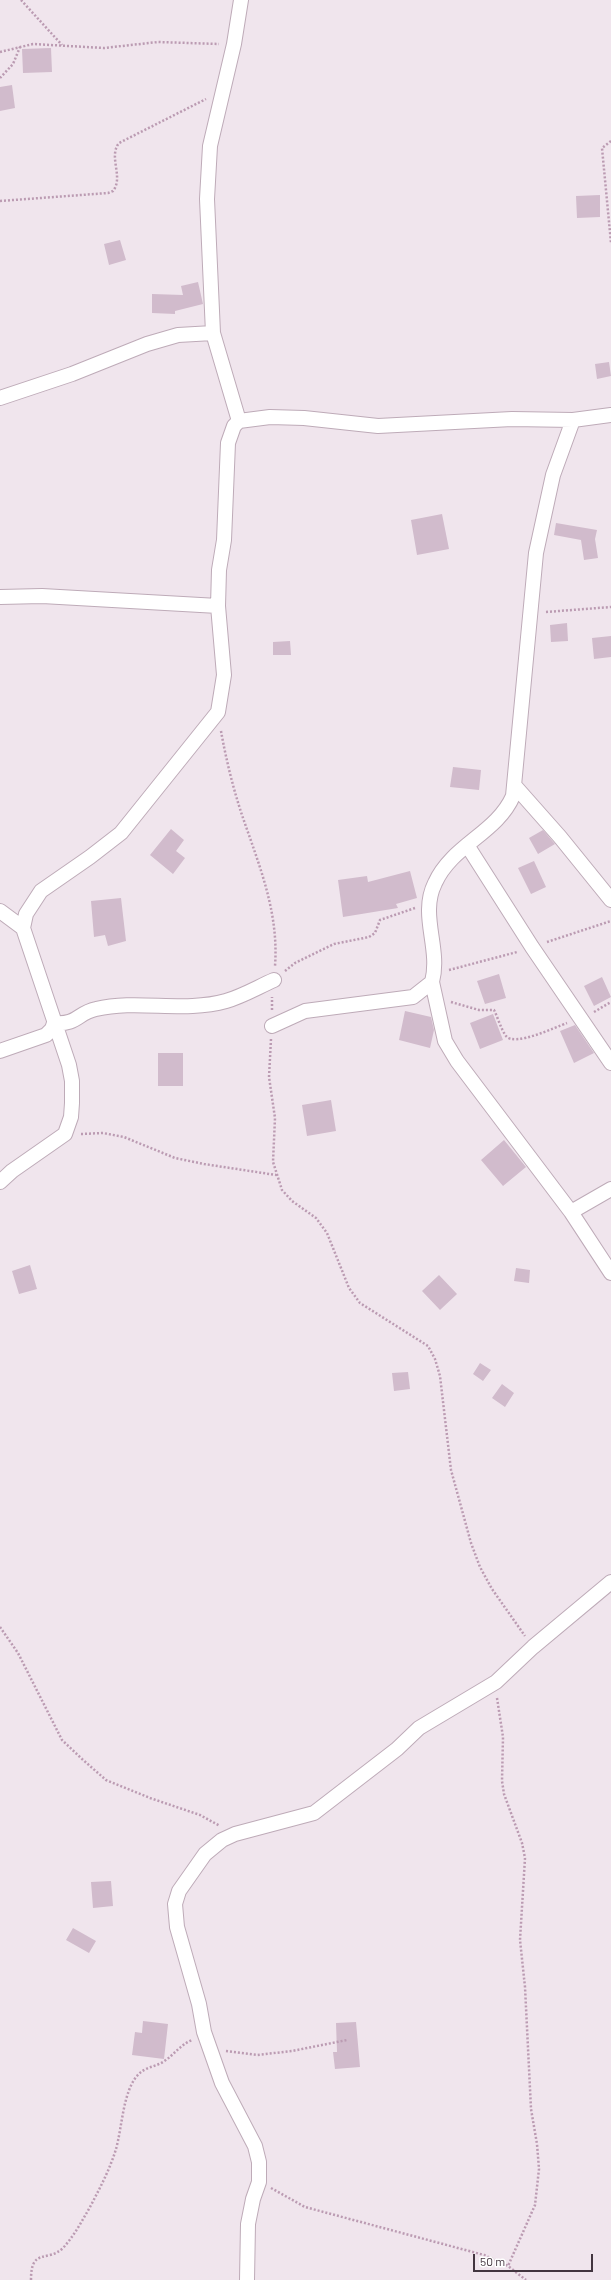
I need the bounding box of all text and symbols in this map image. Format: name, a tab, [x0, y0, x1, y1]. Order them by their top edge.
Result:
scale bar	[475, 2246, 595, 2272]
text: 50 m	[480, 2254, 505, 2268]

